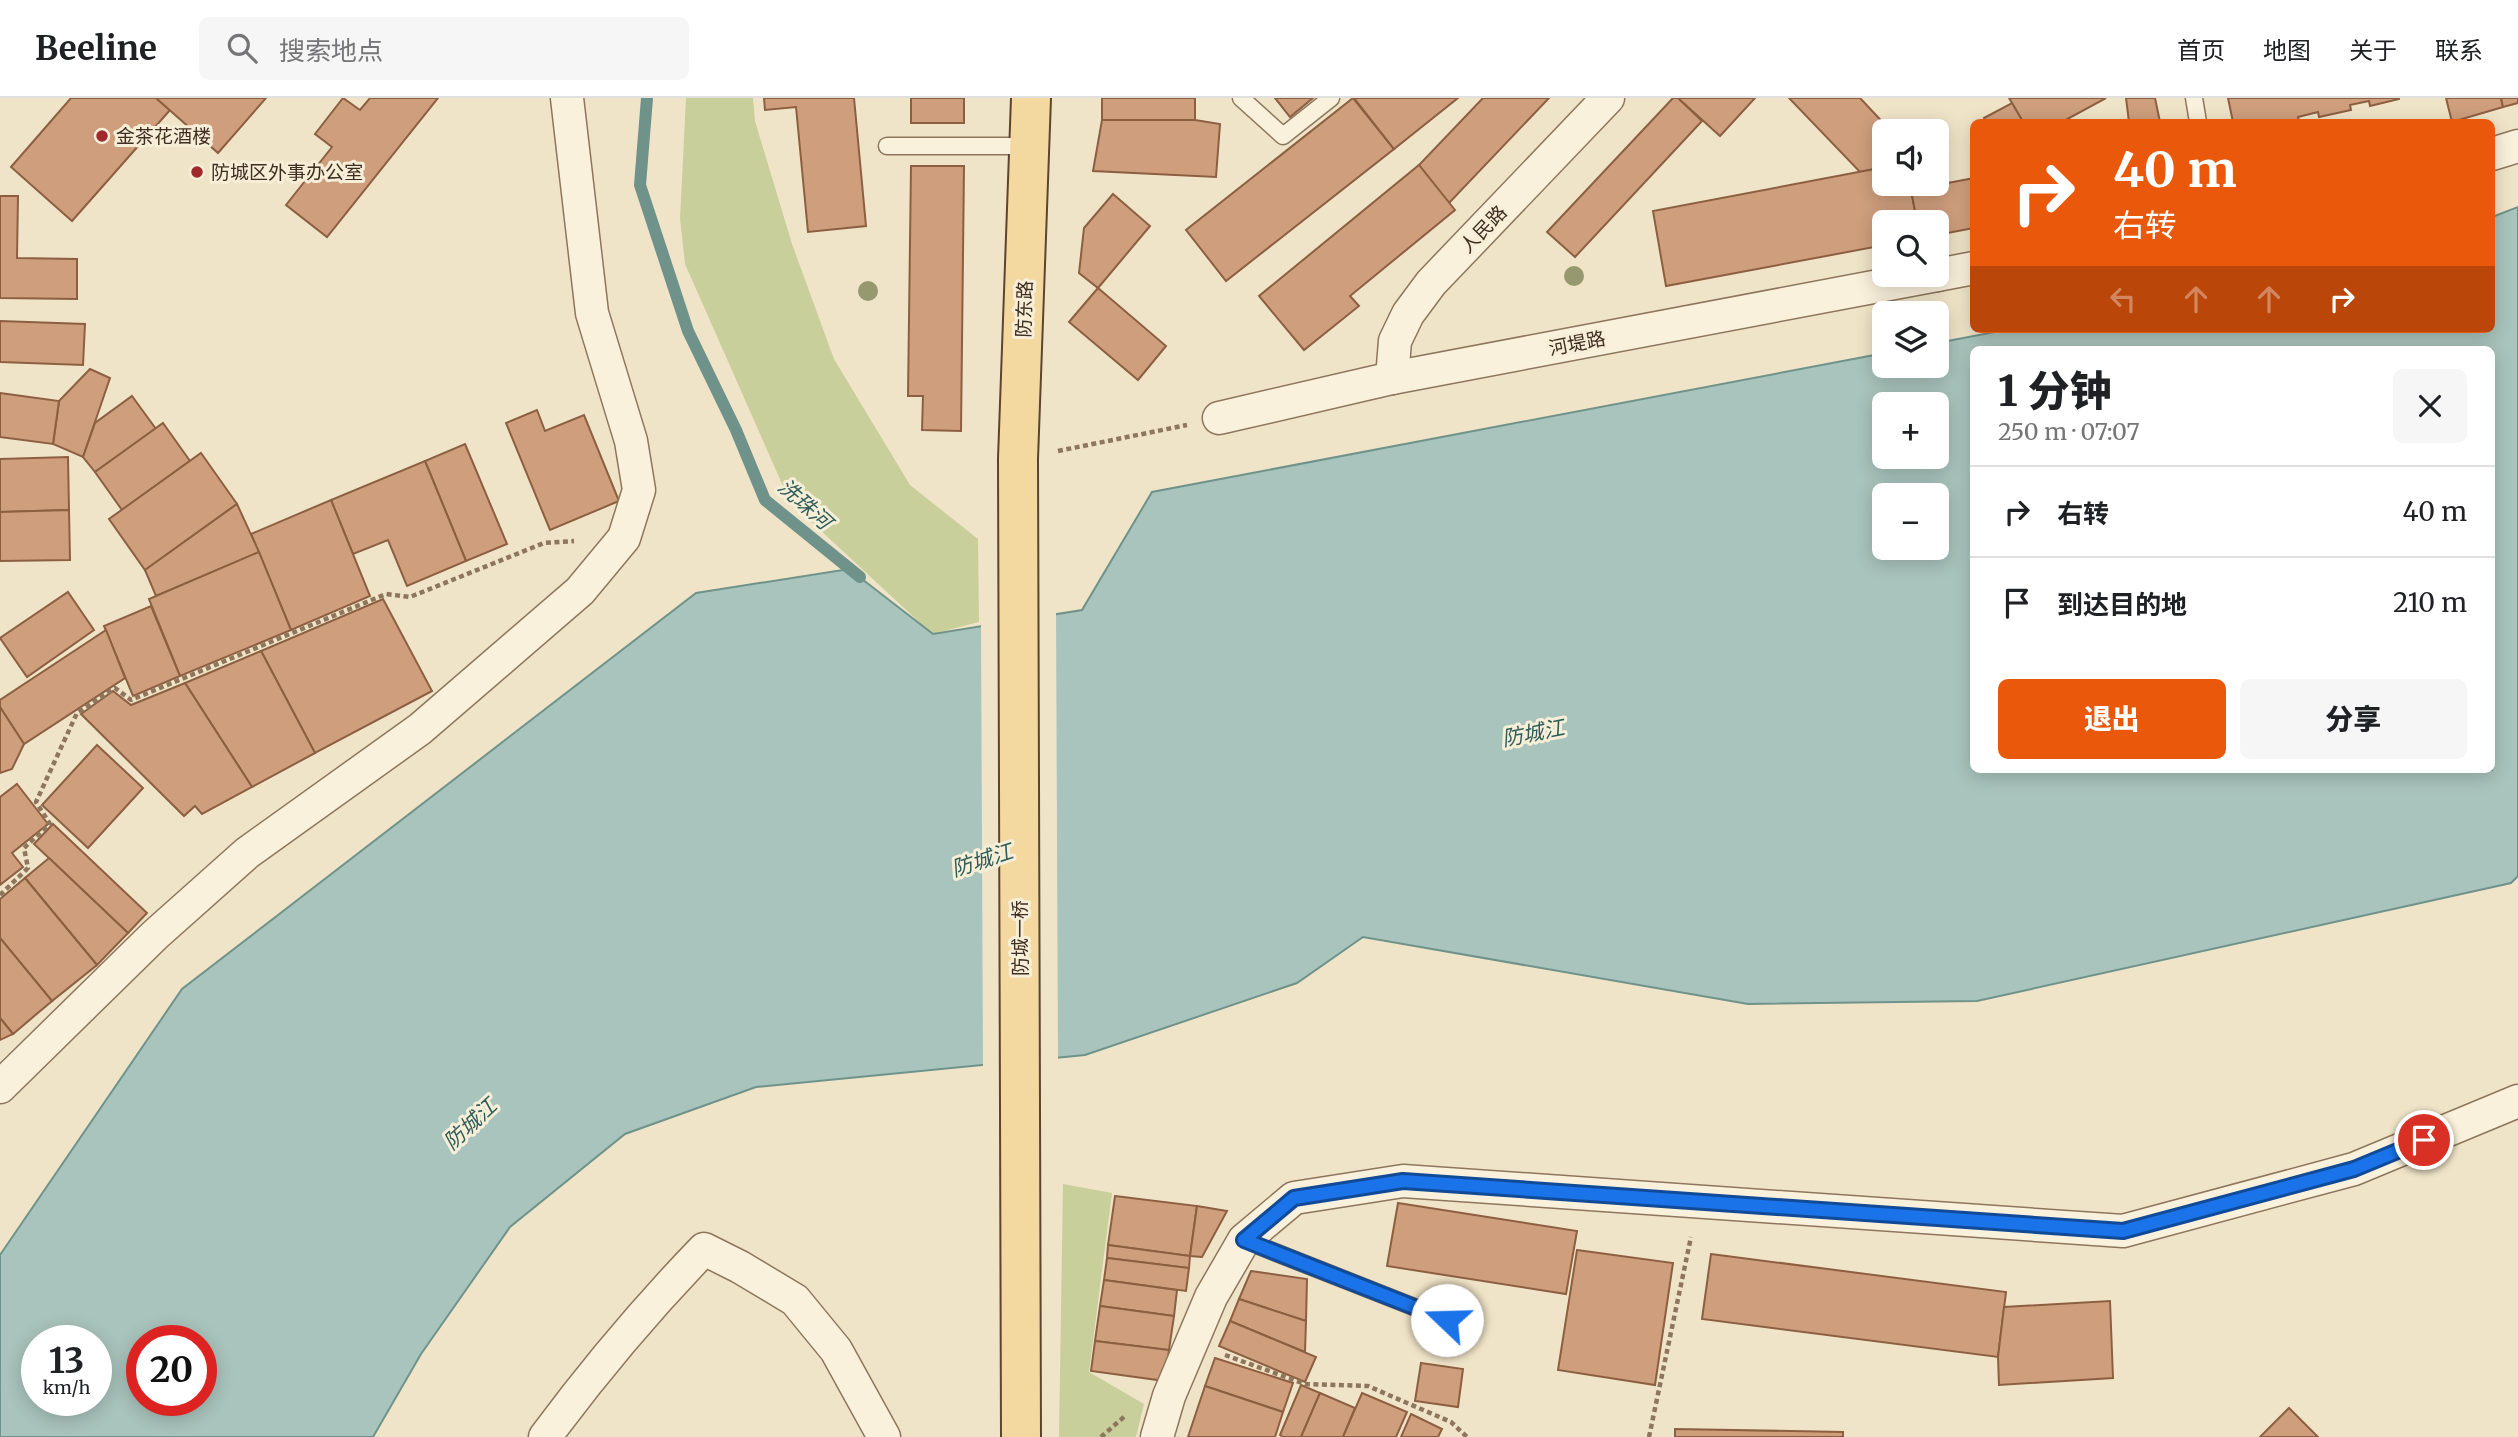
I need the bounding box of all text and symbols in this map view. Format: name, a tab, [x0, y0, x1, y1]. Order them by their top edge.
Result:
search box	[199, 17, 689, 80]
text: Beeline	[35, 28, 157, 69]
icon: search	[223, 29, 261, 67]
text: 搜索地点	[279, 34, 383, 67]
text: 首页	[2177, 35, 2225, 66]
text: 地图	[2263, 35, 2311, 66]
text: 关于	[2349, 35, 2397, 66]
text: 联系	[2435, 35, 2483, 66]
map controls	[1872, 119, 1949, 560]
button: sound	[1872, 119, 1949, 196]
place label: 金茶花酒楼	[116, 124, 211, 148]
marker: 金茶花酒楼	[94, 128, 110, 144]
text: 40 m	[2113, 139, 2237, 200]
icon: right	[1998, 147, 2089, 238]
place label: 防城区外事办公室	[211, 160, 363, 184]
marker: 防城区外事办公室	[189, 164, 205, 180]
street label: 人民路	[1455, 200, 1511, 258]
text: 右转	[2113, 206, 2177, 246]
button: search	[1872, 210, 1949, 287]
street label: 防东路	[1011, 280, 1037, 338]
icon: left	[2104, 280, 2142, 318]
icon: ahead	[2177, 280, 2215, 318]
icon: ahead	[2250, 280, 2288, 318]
icon: right	[2323, 280, 2361, 318]
button: layers	[1872, 301, 1949, 378]
street label: 河堤路	[1547, 326, 1607, 360]
text: 1 分钟	[1998, 365, 2112, 417]
button: close	[2393, 369, 2467, 443]
button: +	[1872, 392, 1949, 469]
text: 250 m · 07:07	[1998, 417, 2140, 446]
water label: 洗珠河	[773, 473, 840, 538]
button: −	[1872, 483, 1949, 560]
icon: right	[1998, 493, 2036, 531]
text: 40 m	[2403, 495, 2467, 528]
text: 右转	[2057, 497, 2109, 530]
icon: arrive	[1998, 584, 2036, 622]
text: 210 m	[2393, 586, 2467, 619]
text: 到达目的地	[2057, 588, 2187, 621]
button: 退出	[1998, 679, 2226, 759]
button: 分享	[2240, 679, 2467, 759]
water label: 防城江	[1500, 713, 1568, 752]
water label: 防城江	[948, 837, 1018, 883]
street label: 防城一桥	[1008, 900, 1032, 976]
water label: 防城江	[438, 1091, 504, 1155]
pin	[2394, 1110, 2454, 1170]
icon: arrive	[2405, 1121, 2443, 1159]
position arrow	[1410, 1283, 1484, 1357]
speed limit sign: 20	[126, 1325, 217, 1416]
text: 13	[49, 1339, 84, 1383]
text: km/h	[43, 1376, 90, 1399]

